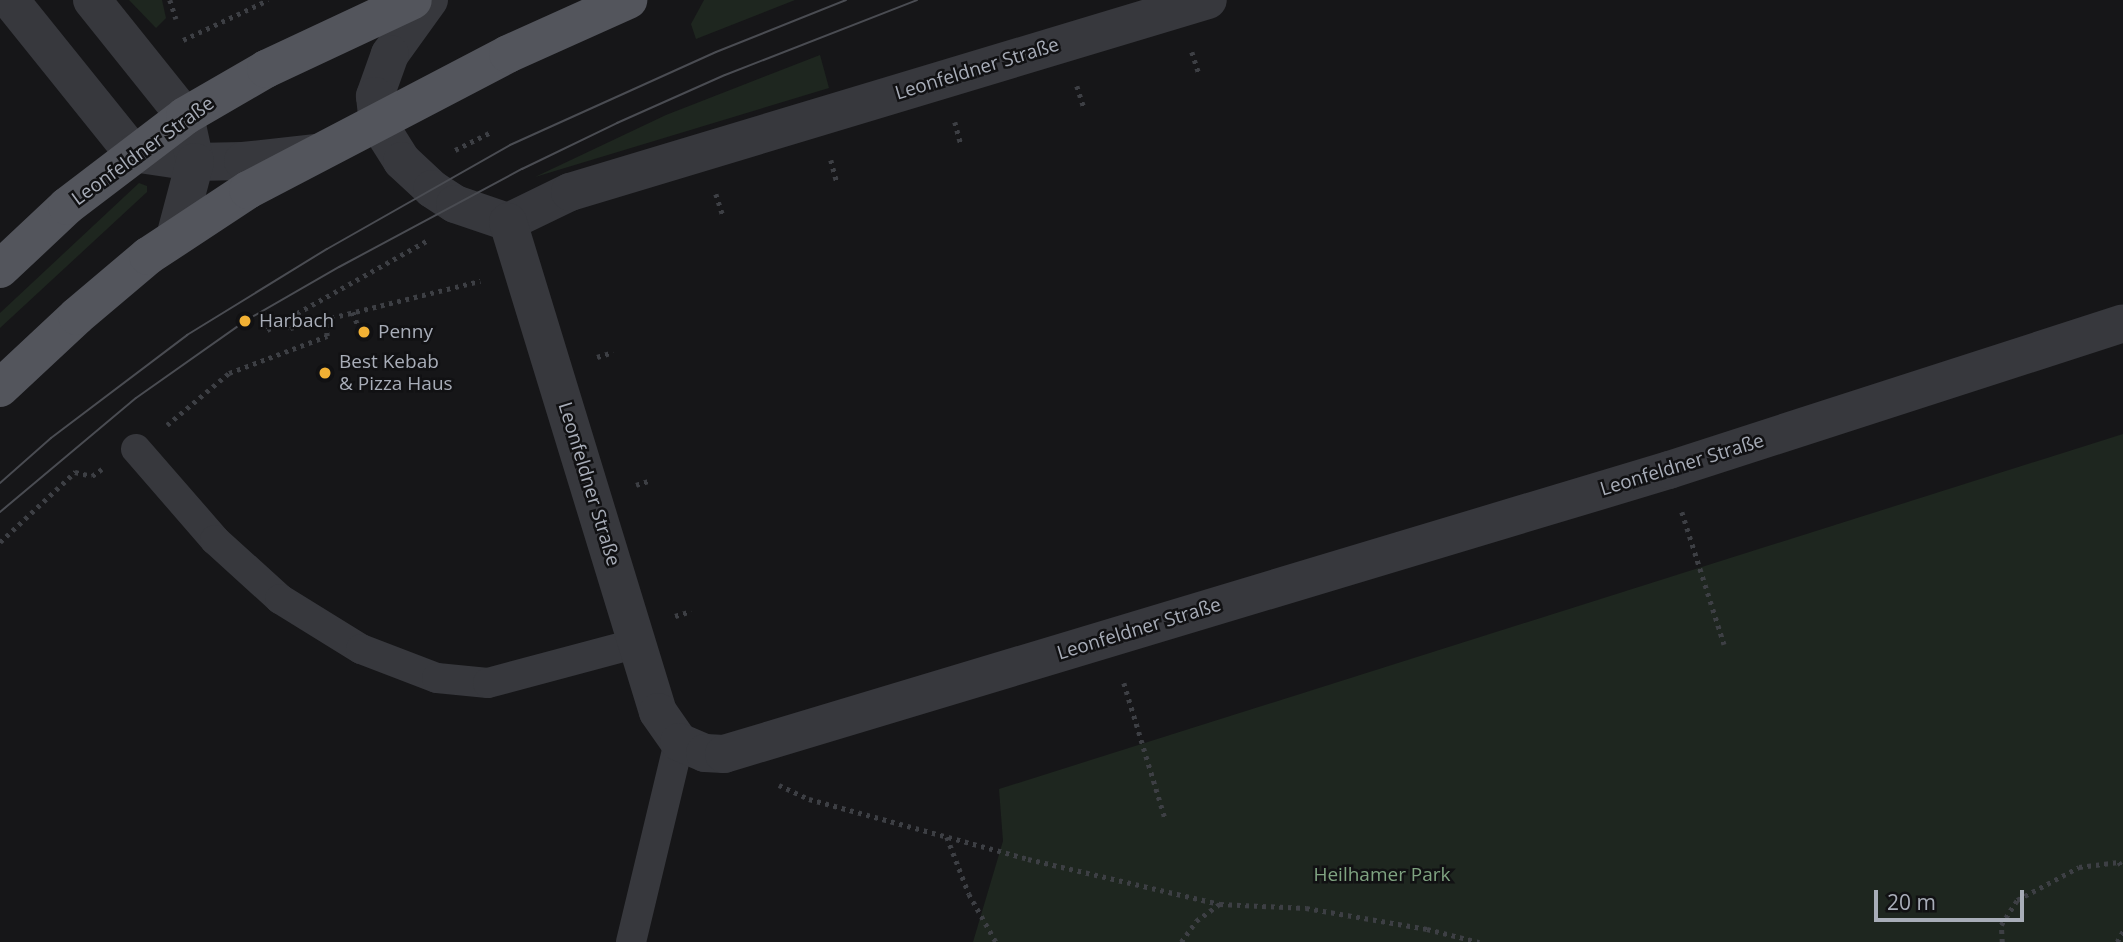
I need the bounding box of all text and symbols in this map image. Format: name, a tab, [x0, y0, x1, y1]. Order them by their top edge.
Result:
street label: Leonfeldner Straße	[892, 33, 1062, 105]
street label: Leonfeldner Straße	[67, 92, 219, 210]
place label: Harbach	[259, 310, 334, 332]
marker: Harbach	[237, 313, 253, 329]
place label: Penny	[378, 321, 433, 343]
marker: Penny	[356, 324, 372, 340]
place label: Best Kebab & Pizza Haus	[339, 351, 453, 395]
marker: Best Kebab & Pizza Haus	[317, 365, 333, 381]
street label: Leonfeldner Straße	[553, 399, 625, 569]
street label: Leonfeldner Straße	[1597, 429, 1767, 501]
street label: Leonfeldner Straße	[1054, 593, 1224, 665]
park label: Heilhamer Park	[1313, 864, 1451, 886]
scale bar	[1878, 876, 2028, 920]
text: 20 m	[1887, 888, 1936, 916]

